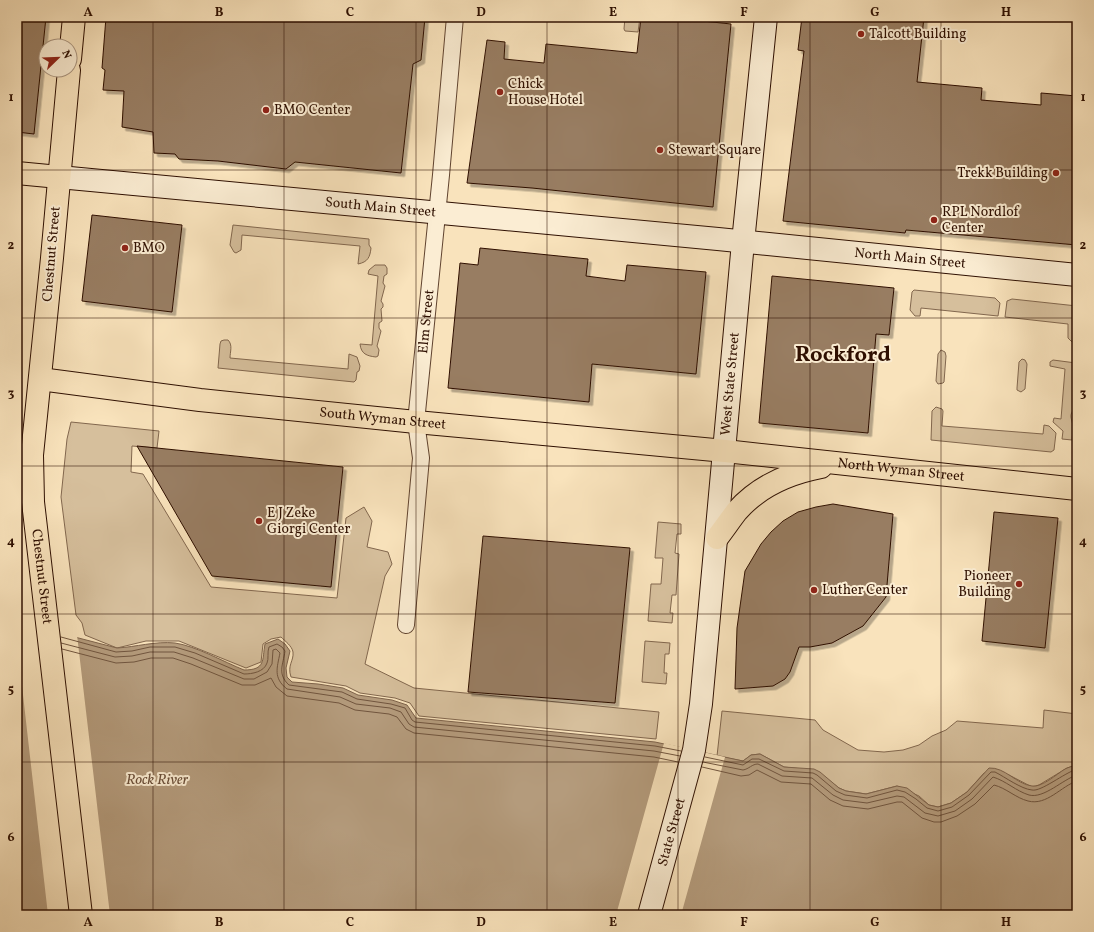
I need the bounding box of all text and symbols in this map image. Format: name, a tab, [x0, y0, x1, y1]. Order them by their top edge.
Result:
text: A	[83, 4, 93, 22]
text: B	[215, 4, 224, 22]
text: C	[346, 4, 354, 22]
text: D	[476, 4, 486, 22]
text: E	[609, 4, 617, 22]
text: F	[740, 4, 748, 22]
text: G	[870, 4, 880, 22]
text: H	[1001, 4, 1011, 22]
place label: Talcott Building	[869, 25, 966, 44]
marker: Talcott Building	[856, 29, 866, 39]
north arrow	[38, 38, 78, 78]
text: N	[57, 48, 74, 61]
place label: Chick House Hotel	[508, 75, 583, 110]
marker: Chick House Hotel	[495, 87, 505, 97]
text: 1	[8, 89, 14, 107]
text: 1	[1080, 89, 1086, 107]
place label: BMO Center	[274, 101, 350, 120]
marker: BMO Center	[261, 105, 271, 115]
place label: Stewart Square	[668, 141, 761, 160]
marker: Stewart Square	[655, 145, 665, 155]
place label: Trekk Building	[957, 164, 1048, 183]
marker: Trekk Building	[1051, 168, 1061, 178]
street label: South Main Street	[324, 193, 437, 222]
place label: RPL Nordlof Center	[942, 203, 1020, 238]
street label: Chestnut Street	[38, 205, 66, 302]
marker: RPL Nordlof Center	[929, 215, 939, 225]
text: 2	[8, 237, 15, 255]
text: 2	[1080, 237, 1087, 255]
place label: BMO	[133, 239, 165, 258]
marker: BMO	[120, 243, 130, 253]
street label: North Main Street	[853, 243, 967, 273]
street label: Elm Street	[413, 288, 439, 355]
street label: West State Street	[716, 331, 744, 436]
district label: Rockford	[795, 340, 891, 371]
text: 3	[8, 385, 15, 403]
text: 3	[1080, 385, 1087, 403]
street label: South Wyman Street	[318, 403, 447, 434]
street label: North Wyman Street	[837, 454, 966, 486]
place label: E J Zeke Giorgi Center	[267, 504, 350, 539]
marker: E J Zeke Giorgi Center	[254, 516, 264, 526]
street label: Chestnut Street	[27, 528, 57, 625]
text: 4	[7, 533, 15, 551]
text: 4	[1079, 533, 1087, 551]
place label: Pioneer Building	[958, 567, 1011, 602]
marker: Pioneer Building	[1014, 579, 1024, 589]
place label: Luther Center	[822, 581, 908, 600]
marker: Luther Center	[809, 585, 819, 595]
text: 5	[8, 681, 14, 699]
text: 5	[1080, 681, 1086, 699]
water label: Rock River	[126, 770, 188, 791]
street label: State Street	[653, 796, 690, 868]
text: 6	[7, 829, 15, 847]
text: 6	[1079, 829, 1087, 847]
text: A	[83, 914, 93, 932]
text: B	[215, 914, 224, 932]
text: C	[346, 914, 354, 932]
text: D	[476, 914, 486, 932]
text: E	[609, 914, 617, 932]
text: F	[740, 914, 748, 932]
text: G	[870, 914, 880, 932]
text: H	[1001, 914, 1011, 932]

